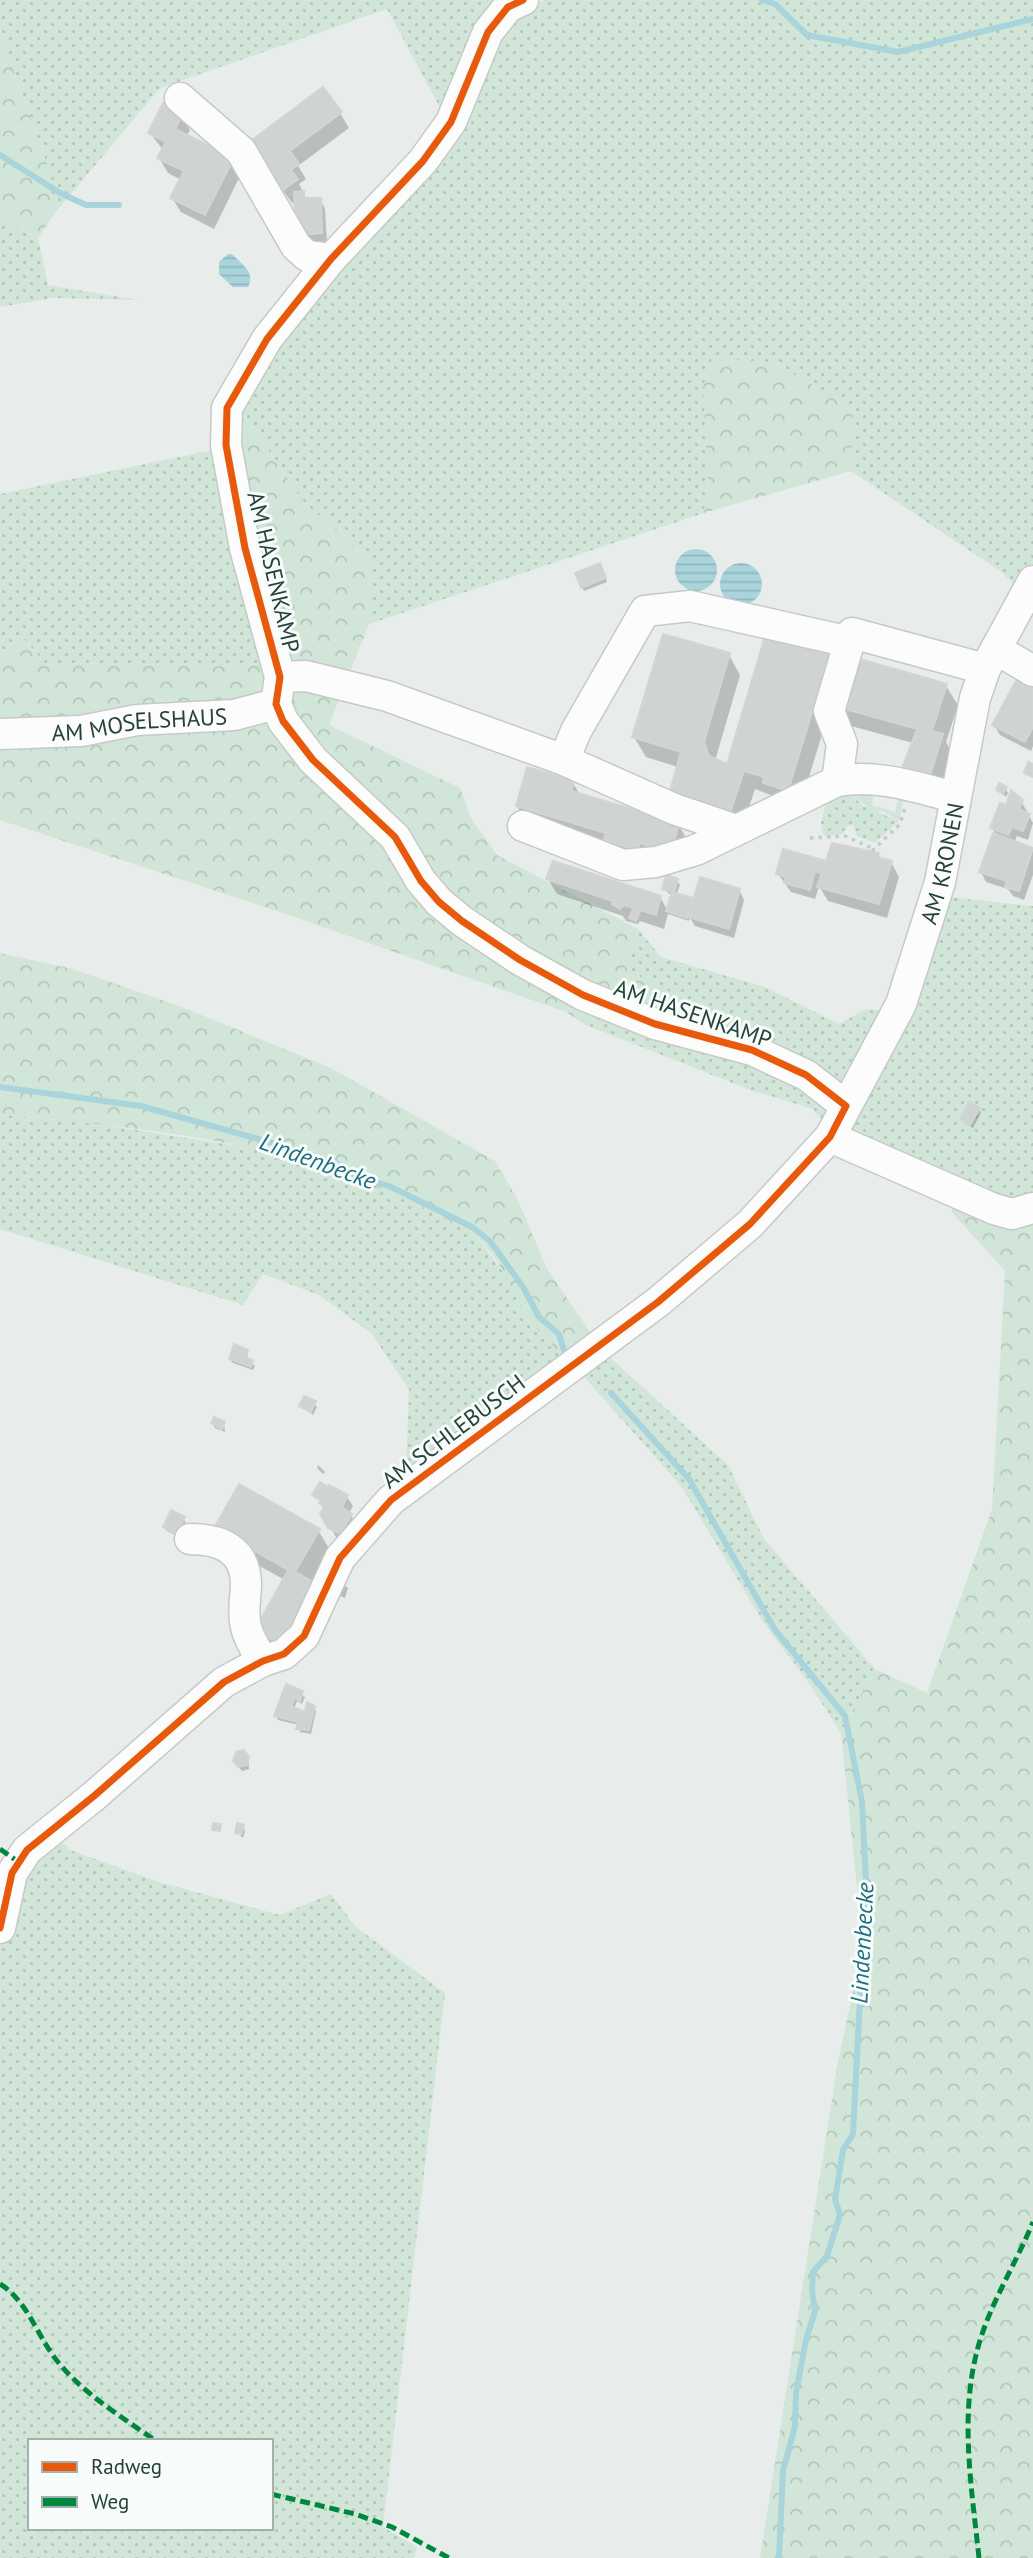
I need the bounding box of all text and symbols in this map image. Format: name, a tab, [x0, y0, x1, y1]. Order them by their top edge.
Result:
street label: AM HASENKAMP	[241, 489, 307, 655]
street label: AM MOSELSHAUS	[51, 701, 228, 747]
street label: AM KRONEN	[913, 800, 969, 927]
street label: AM HASENKAMP	[610, 972, 776, 1054]
water label: Lindenbecke	[256, 1126, 380, 1196]
street label: AM SCHLEBUSCH	[376, 1368, 530, 1494]
water label: Lindenbecke	[843, 1882, 881, 2004]
legend	[28, 2439, 273, 2530]
text: Radweg	[91, 2453, 162, 2480]
text: Weg	[91, 2488, 129, 2515]

